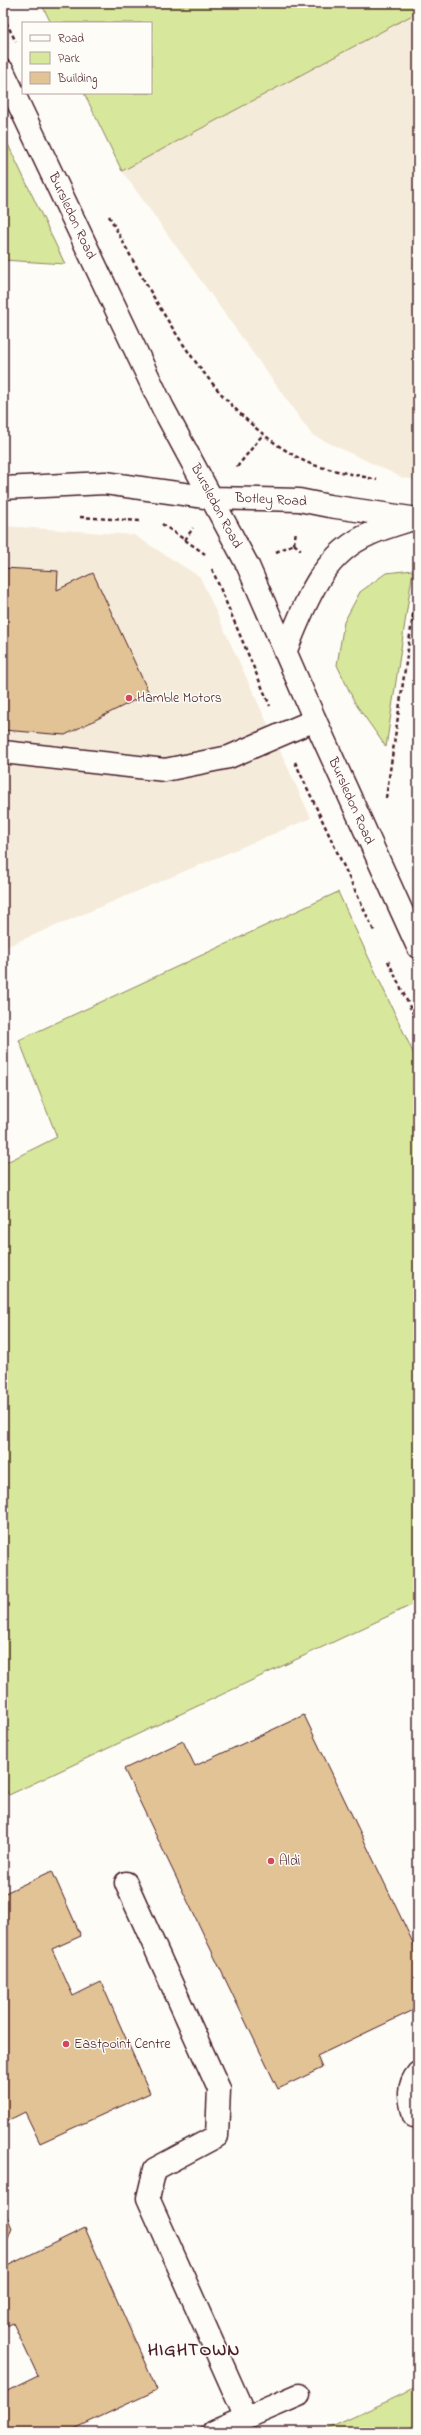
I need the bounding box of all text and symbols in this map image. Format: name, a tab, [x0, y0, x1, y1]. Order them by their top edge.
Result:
legend	[22, 22, 152, 94]
text: Road	[58, 30, 84, 48]
text: Park	[58, 50, 80, 68]
text: Building	[57, 70, 97, 89]
street label: Bursledon Road	[42, 168, 101, 263]
street label: Bursledon Road	[184, 459, 247, 552]
street label: Botley Road	[234, 488, 308, 513]
place label: Hamble Motors	[137, 688, 222, 709]
marker: Hamble Motors	[124, 693, 134, 703]
street label: Bursledon Road	[322, 753, 380, 848]
place label: Aldi	[279, 1851, 300, 1872]
marker: Aldi	[266, 1856, 276, 1866]
place label: Eastpoint Centre	[74, 2034, 171, 2055]
marker: Eastpoint Centre	[61, 2039, 71, 2049]
district label: HIGHTOWN	[148, 2338, 240, 2364]

